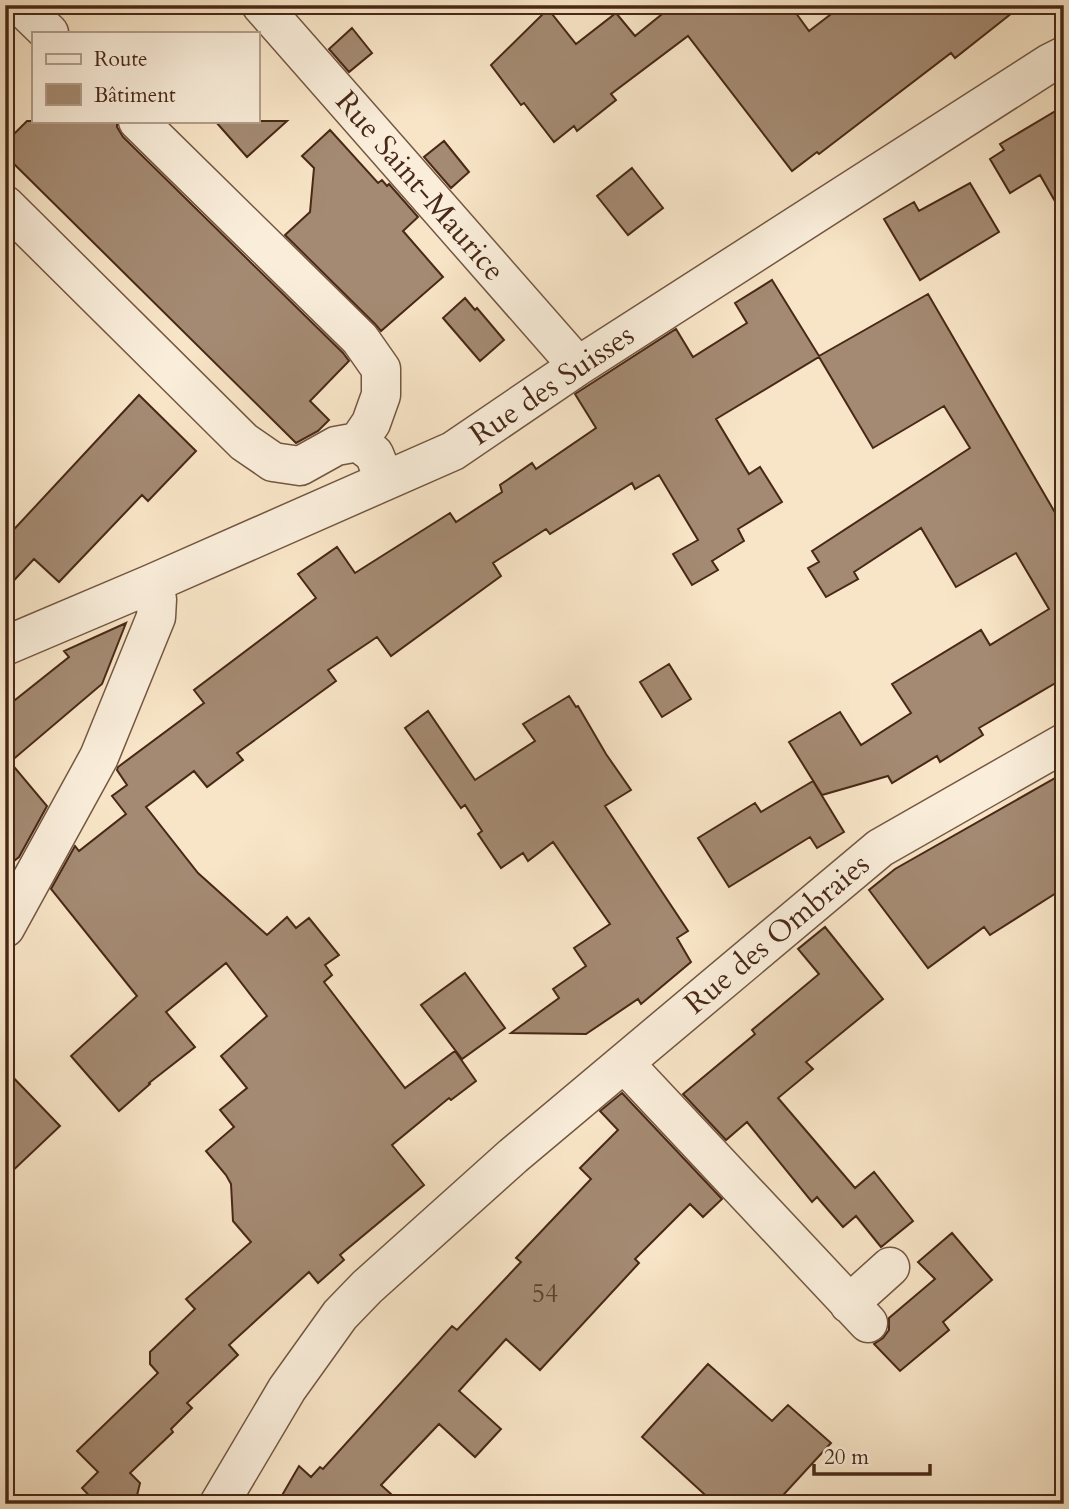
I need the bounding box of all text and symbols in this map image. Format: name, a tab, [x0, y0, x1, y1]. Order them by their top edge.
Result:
legend	[32, 32, 259, 122]
text: Route	[94, 45, 148, 74]
text: Bâtiment	[94, 81, 176, 110]
street label: Rue Saint-Maurice	[326, 82, 514, 290]
street label: Rue des Suisses	[462, 315, 642, 455]
street label: Rue des Ombraies	[676, 844, 878, 1024]
house number: 54	[532, 1276, 558, 1311]
scale bar	[814, 1432, 929, 1476]
text: 20 m	[824, 1443, 869, 1472]

